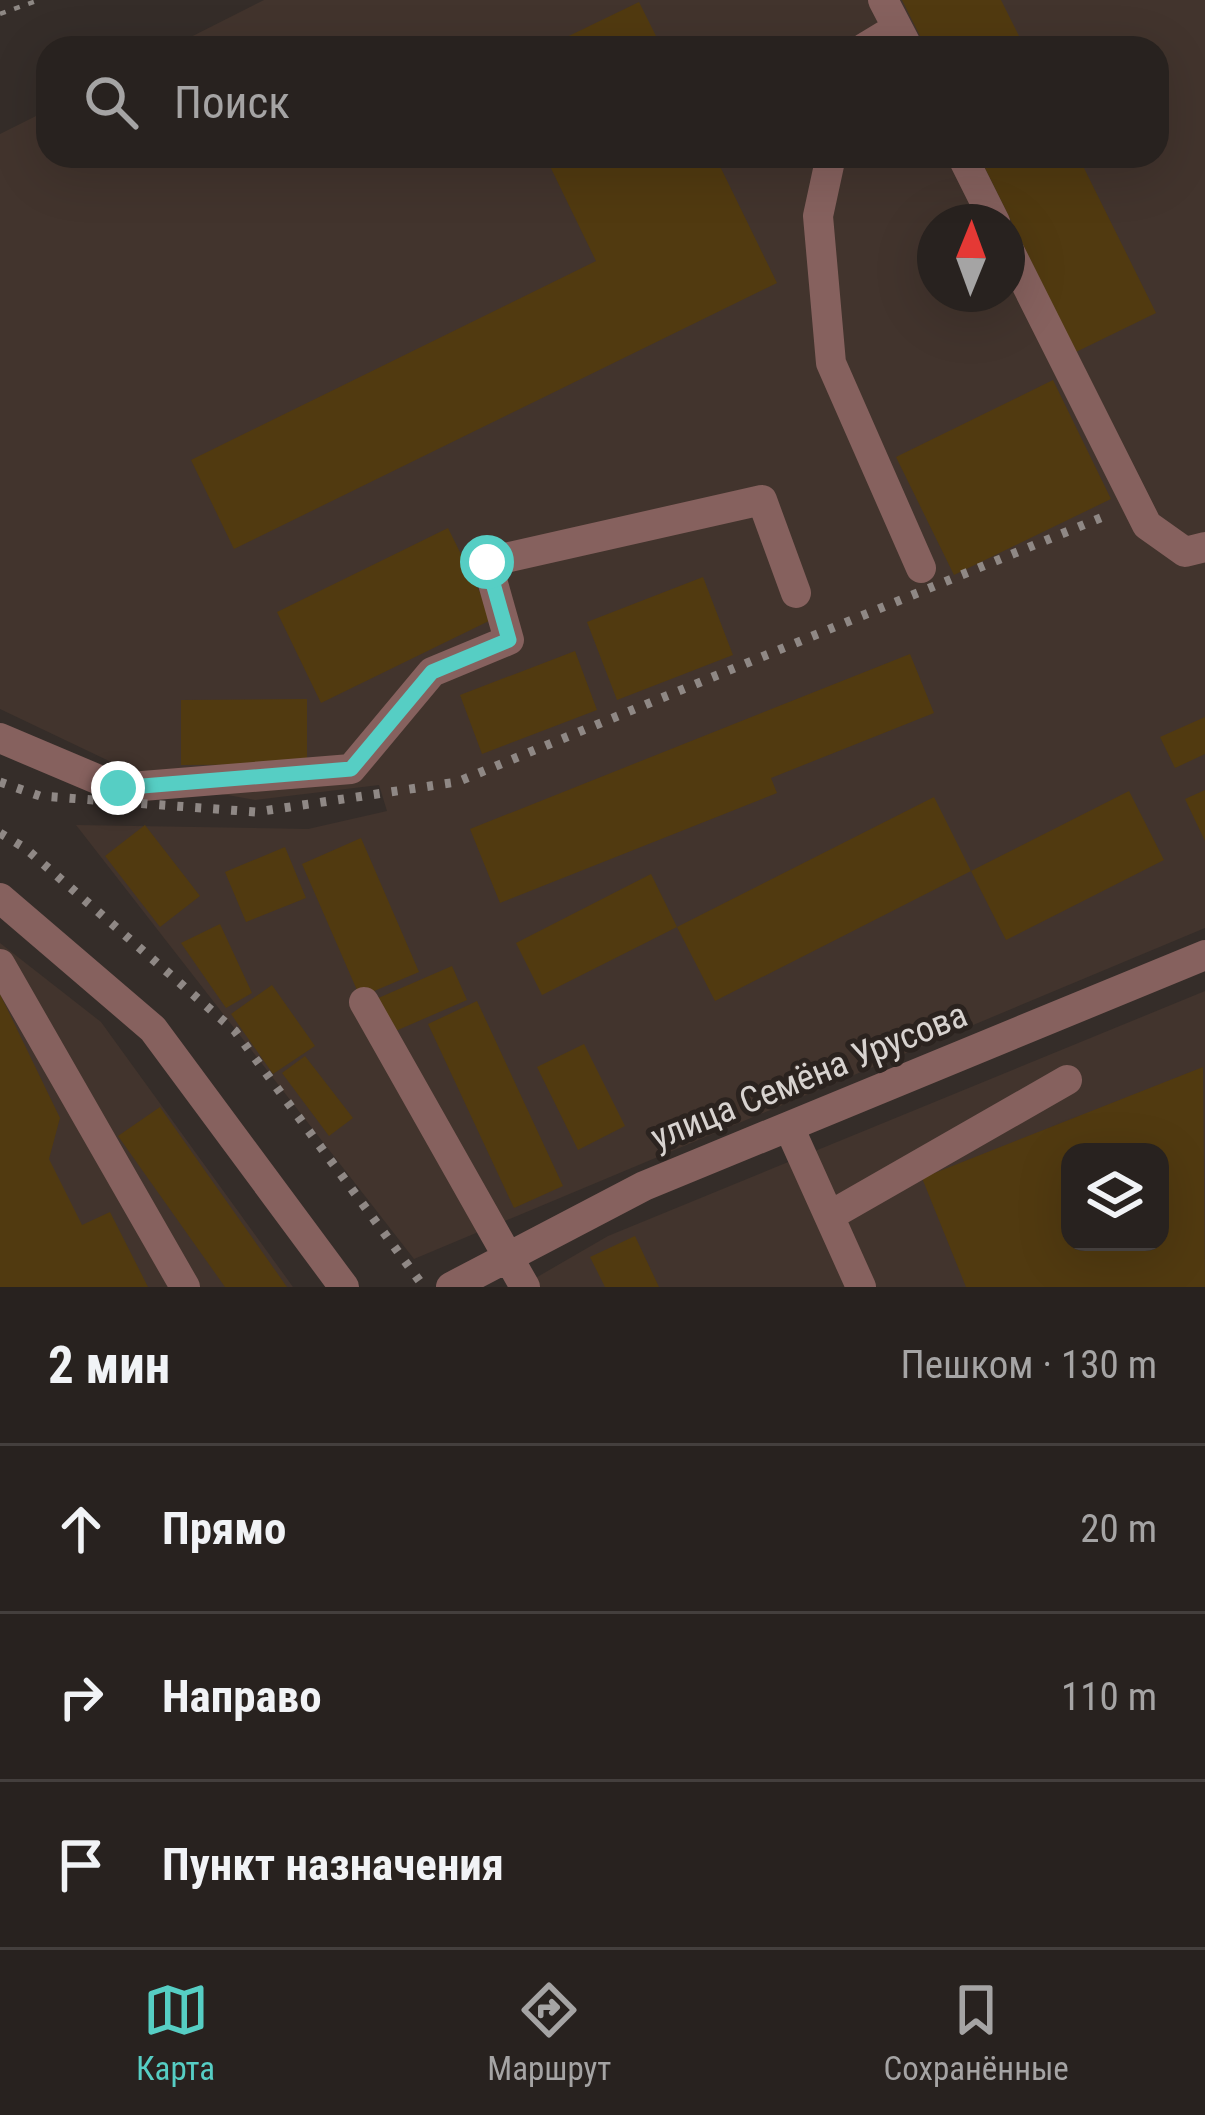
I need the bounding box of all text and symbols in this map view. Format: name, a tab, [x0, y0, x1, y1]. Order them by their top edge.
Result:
search box	[36, 36, 1169, 168]
icon: search	[78, 69, 144, 135]
text: Поиск	[174, 76, 290, 129]
north arrow	[917, 204, 1025, 312]
route start	[460, 535, 514, 589]
route end	[91, 761, 145, 815]
street label: улица Семёна Урусова	[645, 993, 973, 1159]
map controls	[1061, 1143, 1169, 1251]
button: layers	[1061, 1143, 1169, 1251]
text: 2 мин	[48, 1336, 170, 1395]
text: Пешком · 130 m	[900, 1342, 1157, 1388]
icon: ahead	[48, 1496, 114, 1562]
text: Прямо	[162, 1502, 286, 1555]
text: 20 m	[1080, 1506, 1157, 1552]
icon: right	[48, 1664, 114, 1730]
text: Направо	[162, 1670, 322, 1723]
text: 110 m	[1061, 1674, 1157, 1720]
icon: arrive	[48, 1832, 114, 1898]
text: Пункт назначения	[162, 1838, 504, 1891]
tab: Карта	[136, 1977, 215, 2088]
tab: Маршрут	[487, 1977, 611, 2088]
tab: Сохранённые	[884, 1977, 1069, 2088]

